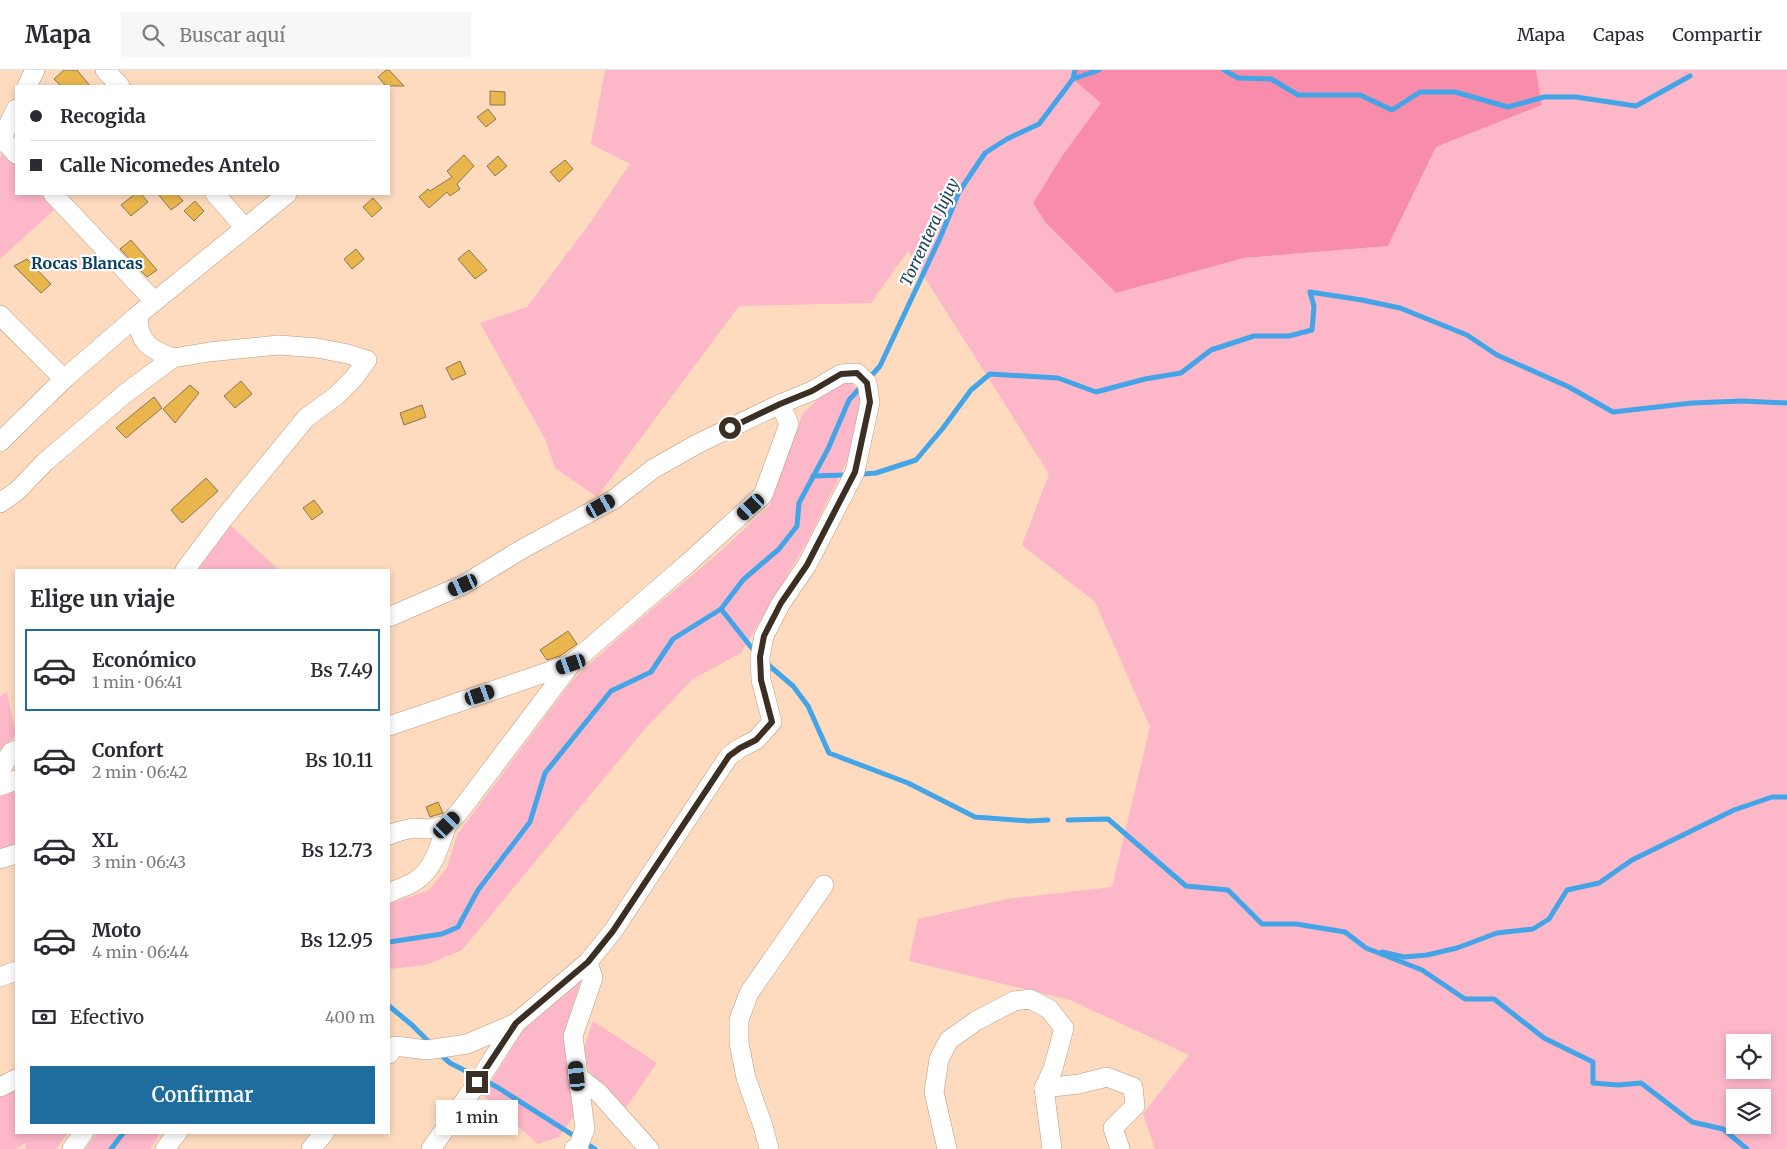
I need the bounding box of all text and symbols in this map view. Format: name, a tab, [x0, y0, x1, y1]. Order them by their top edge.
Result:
search box	[121, 12, 471, 57]
text: Mapa	[25, 19, 91, 50]
icon: search	[139, 21, 167, 49]
text: Buscar aquí	[179, 23, 285, 47]
text: Mapa	[1517, 23, 1565, 46]
text: Capas	[1593, 23, 1644, 46]
text: Compartir	[1672, 23, 1762, 46]
text: Recogida	[60, 104, 146, 128]
text: Calle Nicomedes Antelo	[60, 153, 280, 177]
water label: Torrentera Jujuy	[895, 175, 963, 289]
district label: Rocas Blancas	[31, 253, 143, 273]
route start	[719, 417, 741, 439]
car	[734, 491, 767, 523]
car	[584, 492, 617, 520]
car	[446, 572, 479, 598]
text: Elige un viaje	[30, 585, 175, 613]
icon: car	[32, 648, 77, 693]
text: Económico	[92, 648, 196, 672]
car	[554, 652, 587, 676]
text: Bs 7.49	[310, 658, 373, 682]
text: 1 min · 06:41	[92, 672, 183, 692]
car	[463, 683, 496, 707]
icon: car	[32, 738, 77, 783]
text: Confort	[92, 738, 164, 762]
text: Bs 10.11	[305, 748, 373, 772]
text: 2 min · 06:42	[92, 762, 188, 782]
car	[431, 809, 462, 841]
icon: car	[32, 828, 77, 873]
text: XL	[92, 828, 118, 852]
text: Bs 12.73	[301, 838, 373, 862]
text: 3 min · 06:43	[92, 852, 186, 872]
icon: car	[32, 918, 77, 963]
text: Moto	[92, 918, 141, 942]
text: Bs 12.95	[300, 928, 373, 952]
text: 4 min · 06:44	[92, 942, 189, 962]
icon: cash	[30, 1003, 58, 1031]
text: Efectivo	[70, 1005, 144, 1029]
text: 400 m	[325, 1007, 375, 1027]
map controls	[1726, 1034, 1771, 1134]
button: locate	[1726, 1034, 1771, 1079]
car	[567, 1060, 586, 1092]
button: Confirmar	[30, 1066, 375, 1124]
route end	[466, 1071, 488, 1093]
button: layers	[1726, 1089, 1771, 1134]
callout: 1 min	[436, 1100, 518, 1134]
text: 1 min	[455, 1107, 499, 1127]

